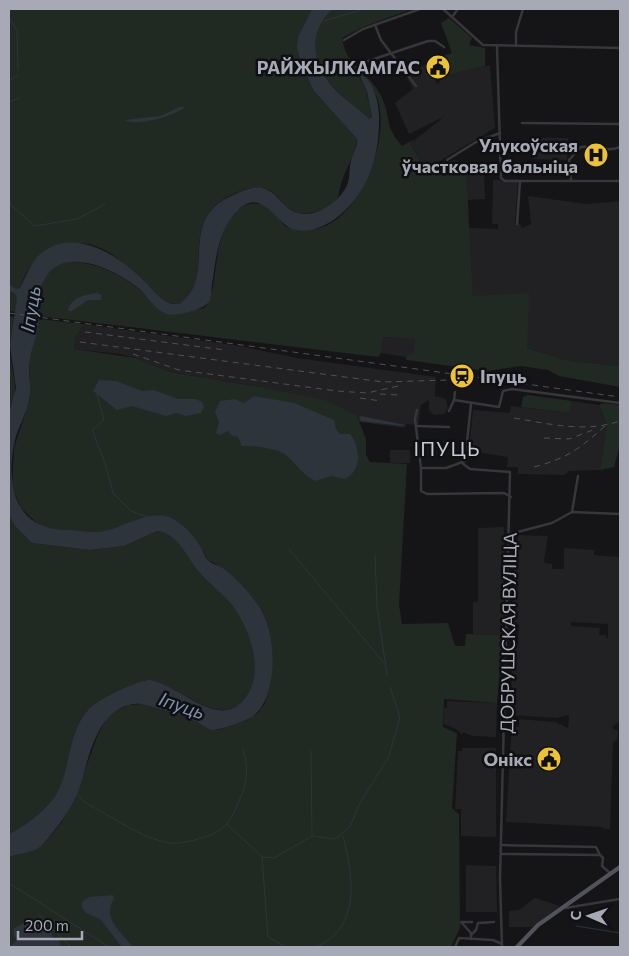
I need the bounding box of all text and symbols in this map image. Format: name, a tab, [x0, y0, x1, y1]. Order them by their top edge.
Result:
public building icon: РАЙЖЫЛКАМГАС	[425, 54, 451, 80]
place label: РАЙЖЫЛКАМГАС	[257, 56, 420, 78]
place label: Улукоўская ўчастковая бальніца	[402, 134, 578, 177]
hospital icon: Улукоўская ўчастковая бальніца	[583, 142, 609, 168]
water label: Іпуць	[15, 284, 45, 334]
station icon: Іпуць	[449, 363, 475, 389]
place label: Іпуць	[480, 365, 527, 387]
district label: ІПУЦЬ	[414, 436, 480, 460]
street label: ДОБРУШСКАЯ ВУЛІЦА	[495, 532, 521, 734]
water label: Іпуць	[156, 687, 208, 723]
public building icon: Онікс	[536, 746, 562, 772]
place label: Онікс	[483, 748, 532, 770]
north arrow	[564, 891, 614, 941]
scale bar	[18, 908, 81, 940]
text: С	[567, 910, 584, 921]
text: 200 m	[25, 916, 69, 934]

